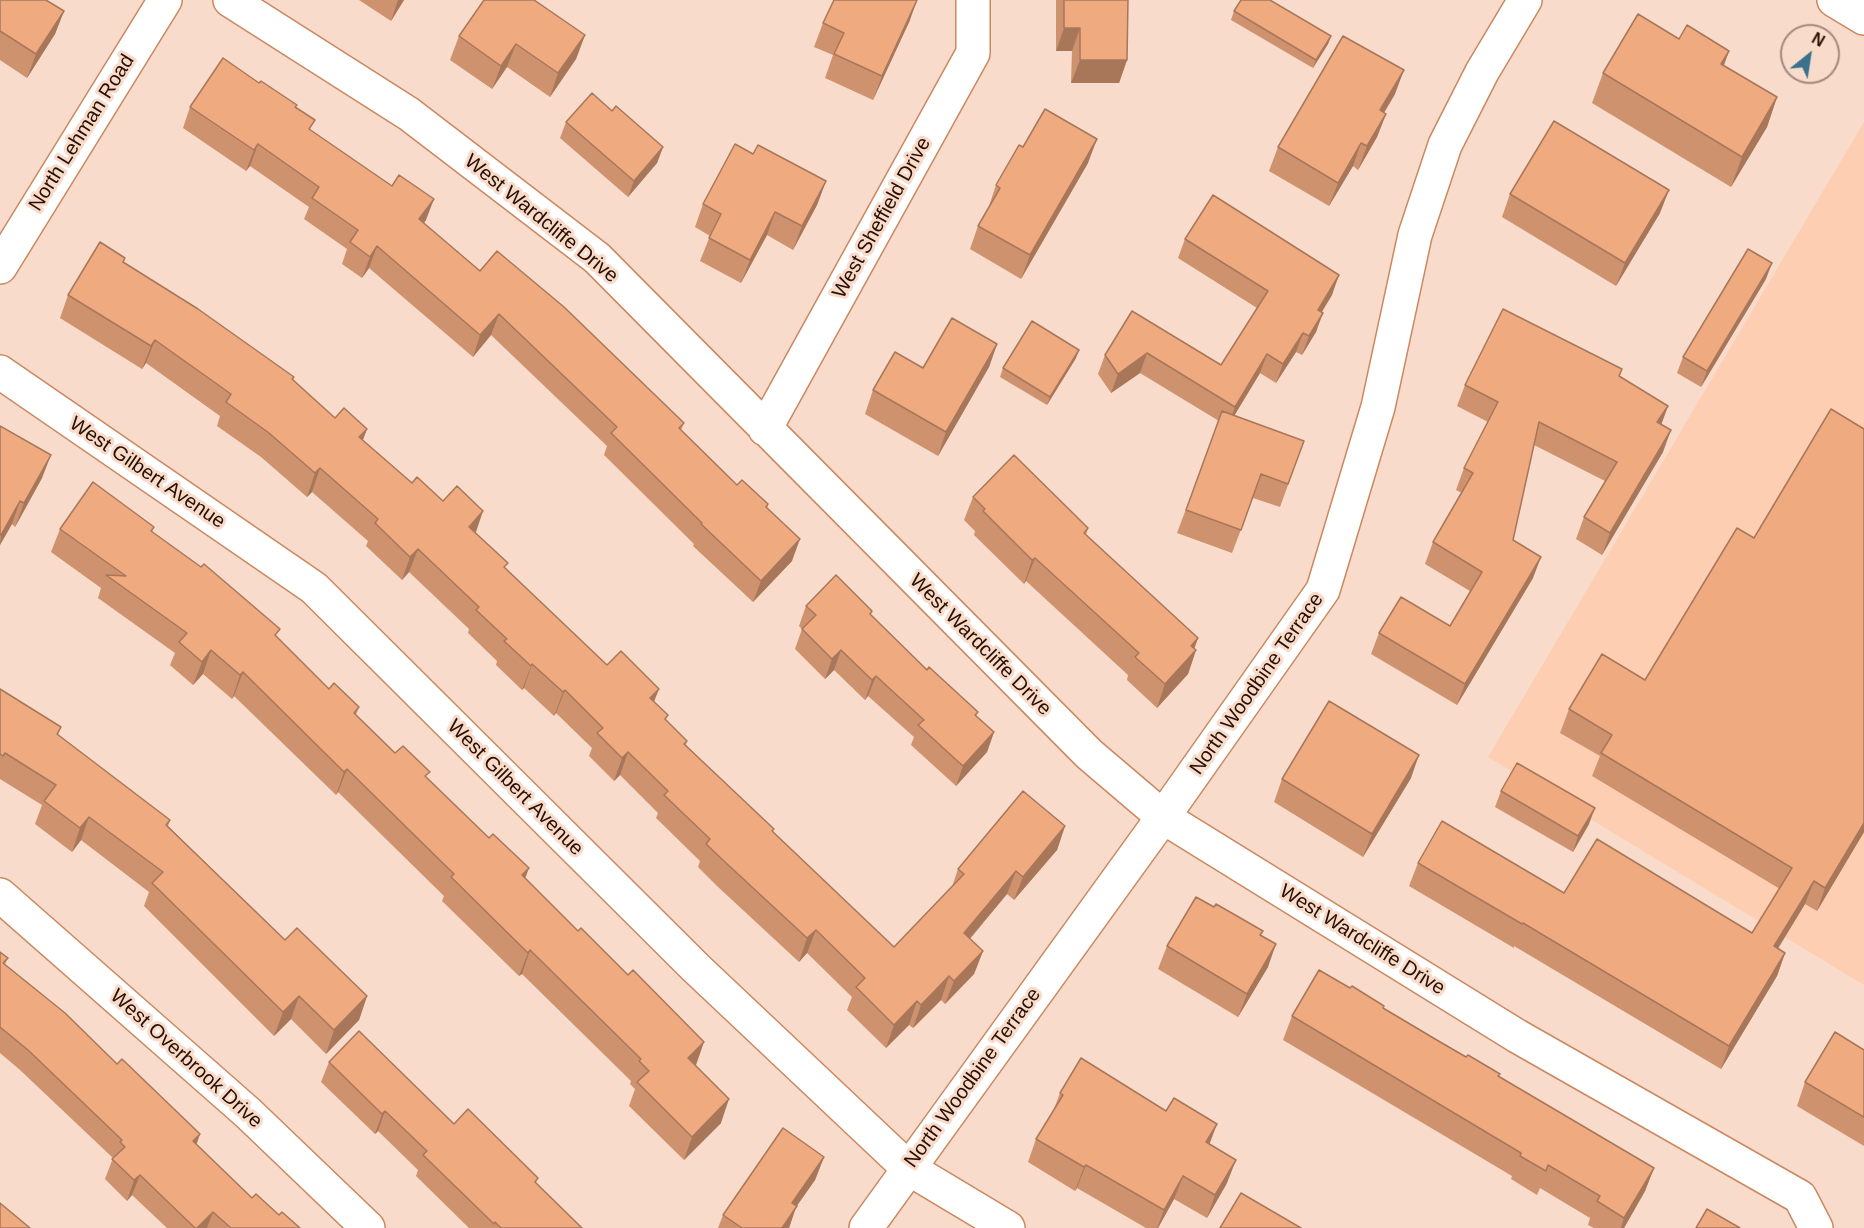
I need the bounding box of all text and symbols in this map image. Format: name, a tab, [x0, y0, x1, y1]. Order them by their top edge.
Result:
north arrow	[1780, 24, 1840, 84]
text: N	[1809, 29, 1828, 50]
street label: North Lehman Road	[24, 50, 140, 216]
street label: West Sheffield Drive	[828, 133, 936, 303]
street label: West Wardcliffe Drive	[459, 150, 623, 288]
street label: West Gilbert Avenue	[65, 412, 229, 534]
street label: West Wardcliffe Drive	[904, 569, 1056, 721]
street label: North Woodbine Terrace	[1185, 588, 1329, 780]
street label: West Gilbert Avenue	[442, 715, 588, 861]
street label: West Wardcliffe Drive	[1275, 879, 1449, 1001]
street label: North Woodbine Terrace	[900, 983, 1046, 1173]
street label: West Overbrook Drive	[105, 984, 267, 1134]

